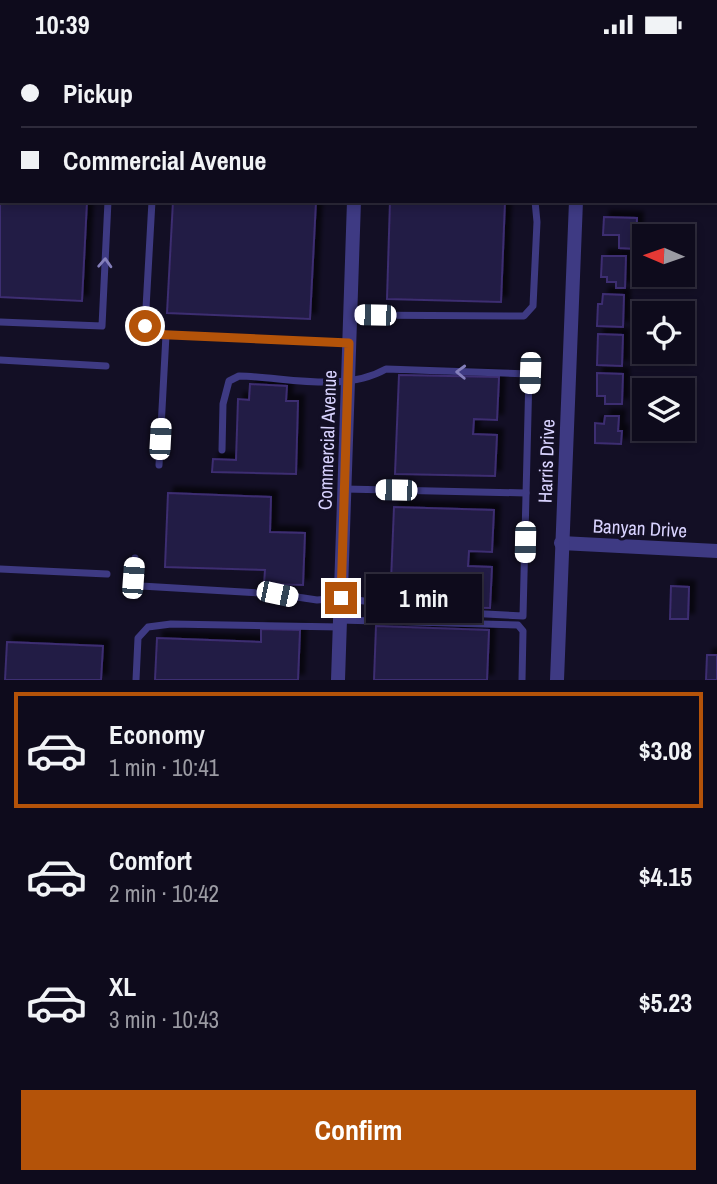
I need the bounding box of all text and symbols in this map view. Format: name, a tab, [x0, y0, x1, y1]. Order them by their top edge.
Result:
text: 10:39	[35, 7, 90, 42]
text: Pickup	[63, 76, 133, 111]
text: Commercial Avenue	[63, 143, 266, 178]
north arrow	[632, 224, 695, 287]
map controls	[632, 224, 695, 441]
one-way arrow	[97, 258, 112, 269]
button: locate	[632, 301, 695, 364]
car	[354, 304, 397, 326]
route start	[129, 310, 161, 342]
car	[519, 352, 542, 394]
one-way arrow	[455, 364, 466, 379]
street label: Commercial Avenue	[312, 370, 342, 510]
button: layers	[632, 378, 695, 441]
car	[149, 417, 172, 461]
street label: Harris Drive	[532, 419, 560, 503]
car	[375, 479, 418, 501]
street label: Banyan Drive	[592, 513, 688, 543]
car	[515, 521, 536, 563]
car	[122, 556, 145, 600]
callout: 1 min	[366, 573, 481, 623]
car	[255, 579, 300, 609]
route end	[325, 582, 357, 614]
text: 1 min	[399, 583, 449, 614]
text: Economy	[109, 717, 205, 752]
icon: car	[25, 719, 88, 782]
text: $3.08	[639, 733, 692, 768]
text: 1 min · 10:41	[109, 752, 219, 783]
text: Comfort	[109, 843, 192, 878]
icon: car	[25, 845, 88, 908]
text: $4.15	[639, 859, 692, 894]
text: 2 min · 10:42	[109, 878, 219, 909]
text: XL	[109, 969, 136, 1004]
icon: car	[25, 971, 88, 1034]
text: $5.23	[639, 985, 692, 1020]
text: 3 min · 10:43	[109, 1004, 219, 1035]
button: Confirm	[21, 1090, 696, 1170]

